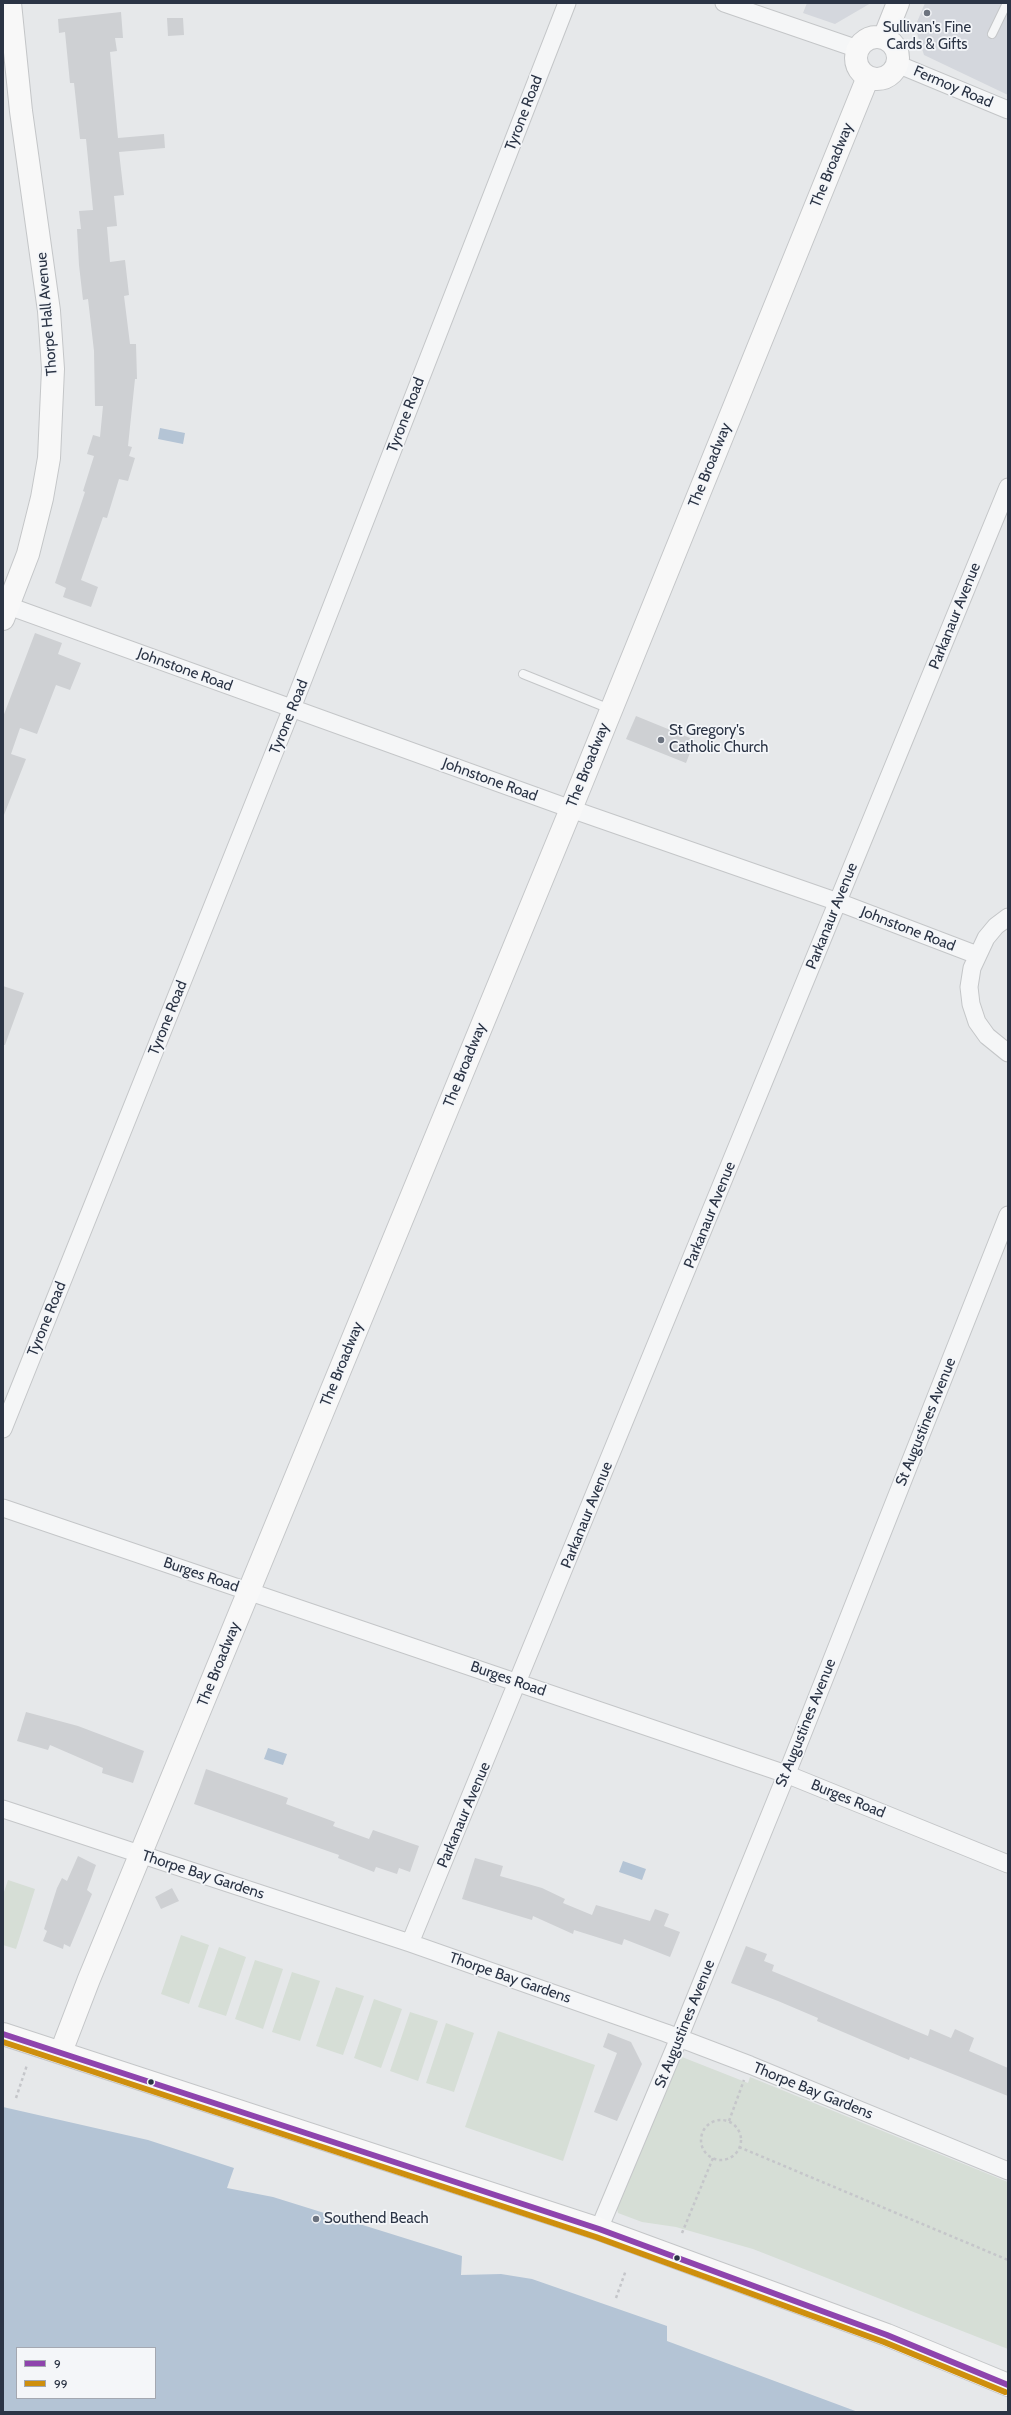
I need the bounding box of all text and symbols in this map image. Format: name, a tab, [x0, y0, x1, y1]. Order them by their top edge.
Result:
marker: Sullivan's Fine Cards & Gifts	[922, 8, 932, 18]
place label: Sullivan's Fine Cards & Gifts	[883, 19, 971, 54]
street label: Fermoy Road	[911, 62, 995, 112]
street label: Tyrone Road	[501, 73, 547, 153]
street label: The Broadway	[807, 120, 857, 210]
street label: Thorpe Hall Avenue	[33, 251, 61, 377]
street label: Tyrone Road	[383, 375, 429, 455]
street label: The Broadway	[685, 420, 735, 510]
street label: Parkanaur Avenue	[925, 560, 985, 672]
street label: Johnstone Road	[135, 644, 235, 696]
street label: Tyrone Road	[266, 677, 312, 757]
street label: The Broadway	[563, 720, 613, 810]
place label: St Gregory's Catholic Church	[669, 722, 768, 757]
marker: St Gregory's Catholic Church	[656, 735, 666, 745]
street label: Johnstone Road	[440, 754, 540, 806]
street label: Parkanaur Avenue	[802, 860, 862, 972]
street label: Johnstone Road	[858, 903, 958, 955]
street label: Tyrone Road	[145, 978, 191, 1058]
street label: The Broadway	[440, 1020, 490, 1110]
street label: Parkanaur Avenue	[680, 1159, 740, 1271]
street label: Tyrone Road	[24, 1279, 70, 1359]
street label: The Broadway	[317, 1319, 367, 1409]
street label: St Augustines Avenue	[892, 1355, 960, 1489]
street label: Parkanaur Avenue	[557, 1459, 617, 1571]
street label: Burges Road	[161, 1554, 241, 1596]
street label: The Broadway	[194, 1619, 244, 1709]
street label: St Augustines Avenue	[772, 1656, 840, 1790]
street label: Burges Road	[468, 1658, 548, 1700]
street label: Parkanaur Avenue	[434, 1759, 494, 1871]
street label: Burges Road	[808, 1776, 888, 1822]
street label: Thorpe Bay Gardens	[140, 1847, 266, 1903]
street label: Thorpe Bay Gardens	[447, 1949, 573, 2007]
street label: St Augustines Avenue	[651, 1957, 719, 2091]
street label: Thorpe Bay Gardens	[750, 2059, 876, 2123]
unlabelled marker	[146, 2077, 156, 2087]
place label: Southend Beach	[324, 2210, 429, 2228]
marker: Southend Beach	[311, 2214, 321, 2224]
unlabelled marker	[672, 2253, 682, 2263]
legend	[16, 2347, 156, 2399]
text: 9	[54, 2356, 61, 2371]
text: 99	[54, 2376, 68, 2391]

